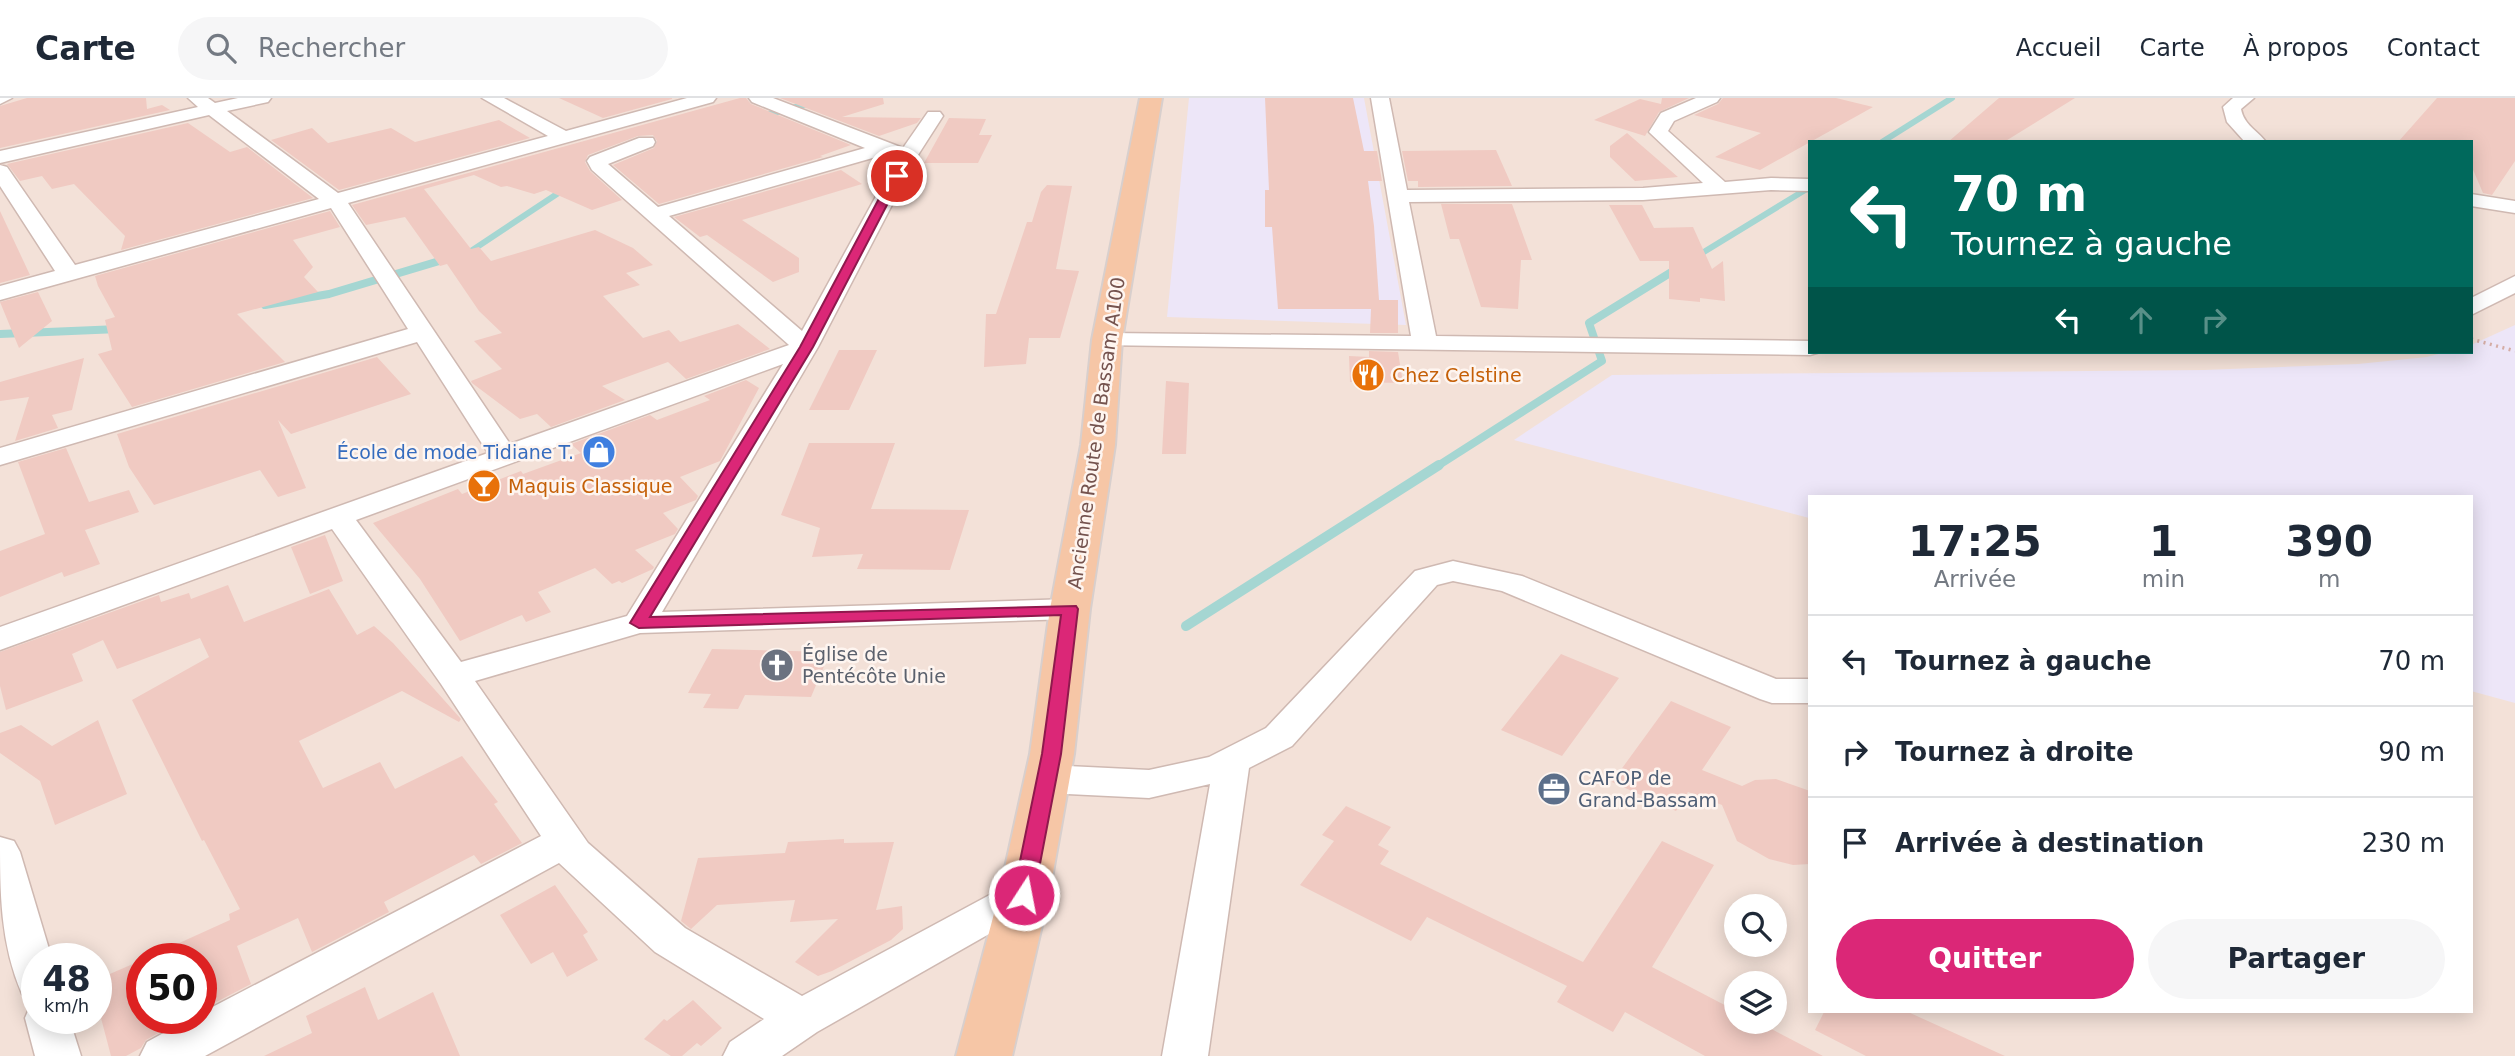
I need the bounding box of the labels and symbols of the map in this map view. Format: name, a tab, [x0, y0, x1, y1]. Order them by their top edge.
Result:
pin	[867, 146, 927, 206]
street label: Ancienne Route de Bassam A100	[1063, 275, 1129, 591]
restaurant icon: Chez Celstine	[1349, 356, 1387, 394]
place label: Chez Celstine	[1392, 364, 1522, 386]
shop icon: École de mode Tidiane T.	[580, 433, 618, 471]
place label: École de mode Tidiane T.	[337, 441, 574, 463]
bar icon: Maquis Classique	[465, 467, 503, 505]
place label: Maquis Classique	[508, 475, 672, 497]
place label: Église de Pentécôte Unie	[802, 643, 946, 687]
church icon: Église de Pentécôte Unie	[758, 646, 796, 684]
place label: CAFOP de Grand-Bassam	[1578, 767, 1717, 811]
office icon: CAFOP de Grand-Bassam	[1535, 770, 1573, 808]
position arrow	[987, 858, 1061, 932]
speed limit sign: 50	[126, 943, 217, 1034]

